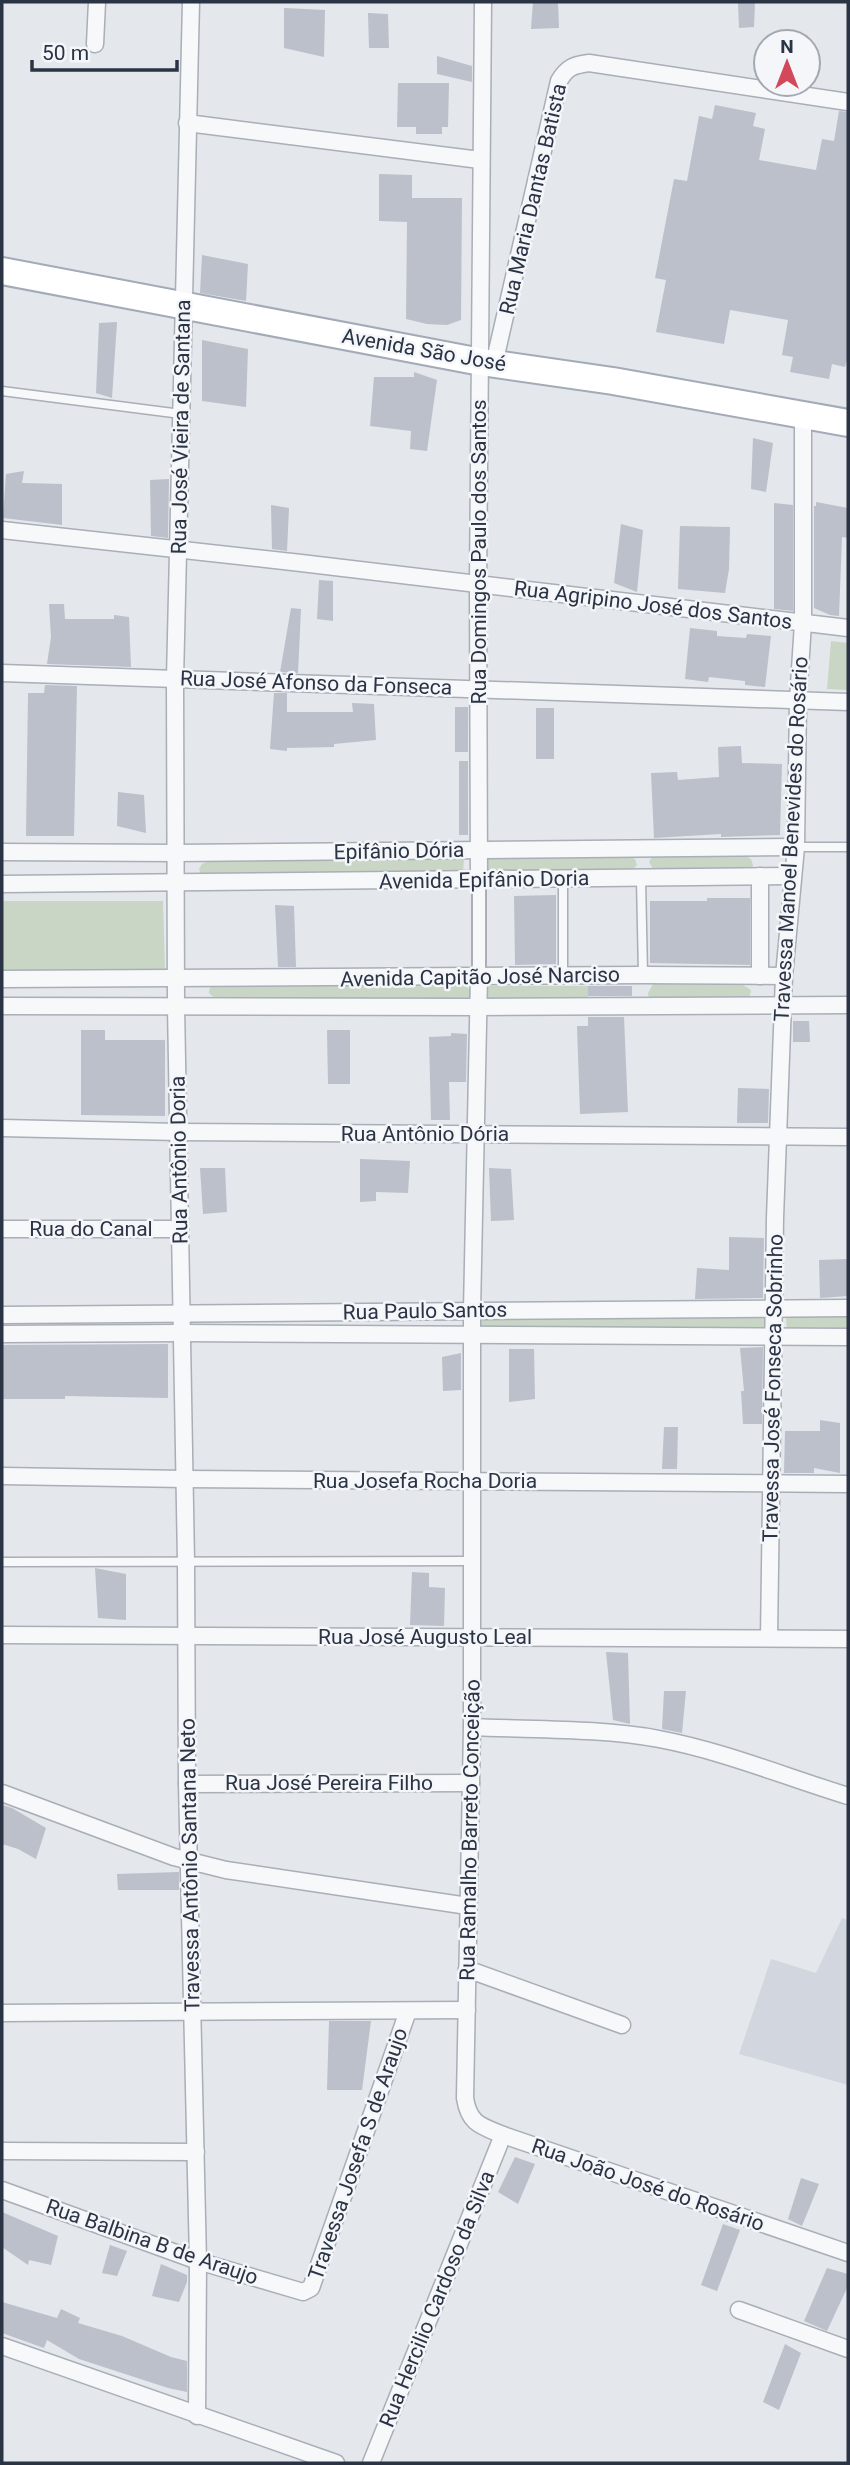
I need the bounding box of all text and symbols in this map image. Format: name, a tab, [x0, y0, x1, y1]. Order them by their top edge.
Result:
scale bar	[32, 28, 177, 72]
north arrow	[752, 28, 822, 98]
text: N	[780, 35, 794, 58]
text: 50 m	[42, 41, 89, 65]
street label: Rua Maria Dantas Batista	[495, 81, 571, 317]
street label: Rua José Vieira de Santana	[167, 299, 195, 555]
street label: Avenida São José	[340, 324, 508, 376]
street label: Rua Domingos Paulo dos Santos	[467, 399, 491, 705]
street label: Rua Agripino José dos Santos	[513, 576, 793, 634]
street label: Travessa Manoel Benevides do Rosário	[769, 656, 813, 1022]
street label: Rua José Afonso da Fonseca	[180, 666, 452, 700]
street label: Epifânio Dória	[333, 838, 465, 864]
street label: Avenida Epifânio Doria	[379, 866, 589, 894]
street label: Avenida Capitão José Narciso	[340, 963, 620, 991]
street label: Rua Antônio Doria	[166, 1076, 192, 1244]
street label: Rua Antônio Dória	[341, 1122, 509, 1146]
street label: Rua do Canal	[29, 1217, 153, 1241]
street label: Travessa José Fonseca Sobrinho	[758, 1234, 788, 1542]
street label: Rua Paulo Santos	[343, 1298, 507, 1324]
street label: Rua Josefa Rocha Doria	[313, 1469, 537, 1493]
street label: Rua José Augusto Leal	[318, 1625, 532, 1649]
street label: Rua Ramalho Barreto Conceição	[455, 1679, 485, 1981]
street label: Travessa Antônio Santana Neto	[175, 1718, 205, 2012]
street label: Rua José Pereira Filho	[225, 1771, 433, 1795]
street label: Travessa Josefa S de Araujo	[304, 2025, 412, 2283]
street label: Rua João José do Rosário	[529, 2134, 768, 2236]
street label: Rua Hercilio Cardoso da Silva	[375, 2167, 499, 2431]
street label: Rua Balbina B de Araujo	[43, 2194, 261, 2290]

